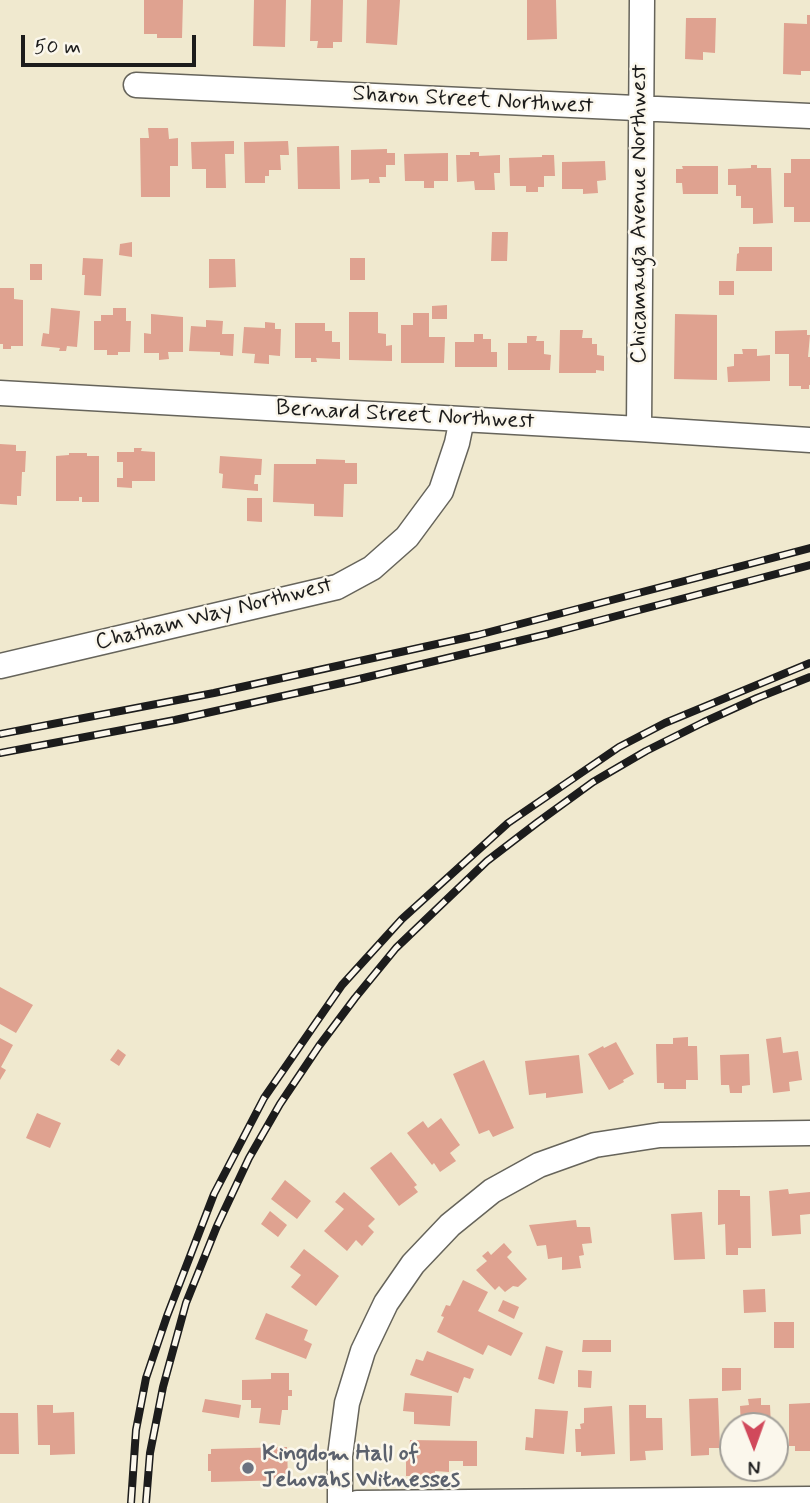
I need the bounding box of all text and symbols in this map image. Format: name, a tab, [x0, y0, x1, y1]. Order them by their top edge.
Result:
scale bar	[24, 21, 200, 65]
text: 50 m	[34, 33, 81, 61]
street label: Chicamauga Avenue Northwest	[626, 64, 654, 364]
street label: Sharon Street Northwest	[352, 81, 594, 121]
street label: Bernard Street Northwest	[275, 395, 535, 437]
street label: Chatham Way Northwest	[93, 572, 335, 658]
north arrow	[719, 1412, 789, 1482]
place label: Kingdom Hall of Jehovahs Witnesses	[262, 1441, 460, 1495]
text: N	[748, 1454, 761, 1479]
marker: Kingdom Hall of Jehovahs Witnesses	[240, 1460, 256, 1476]

